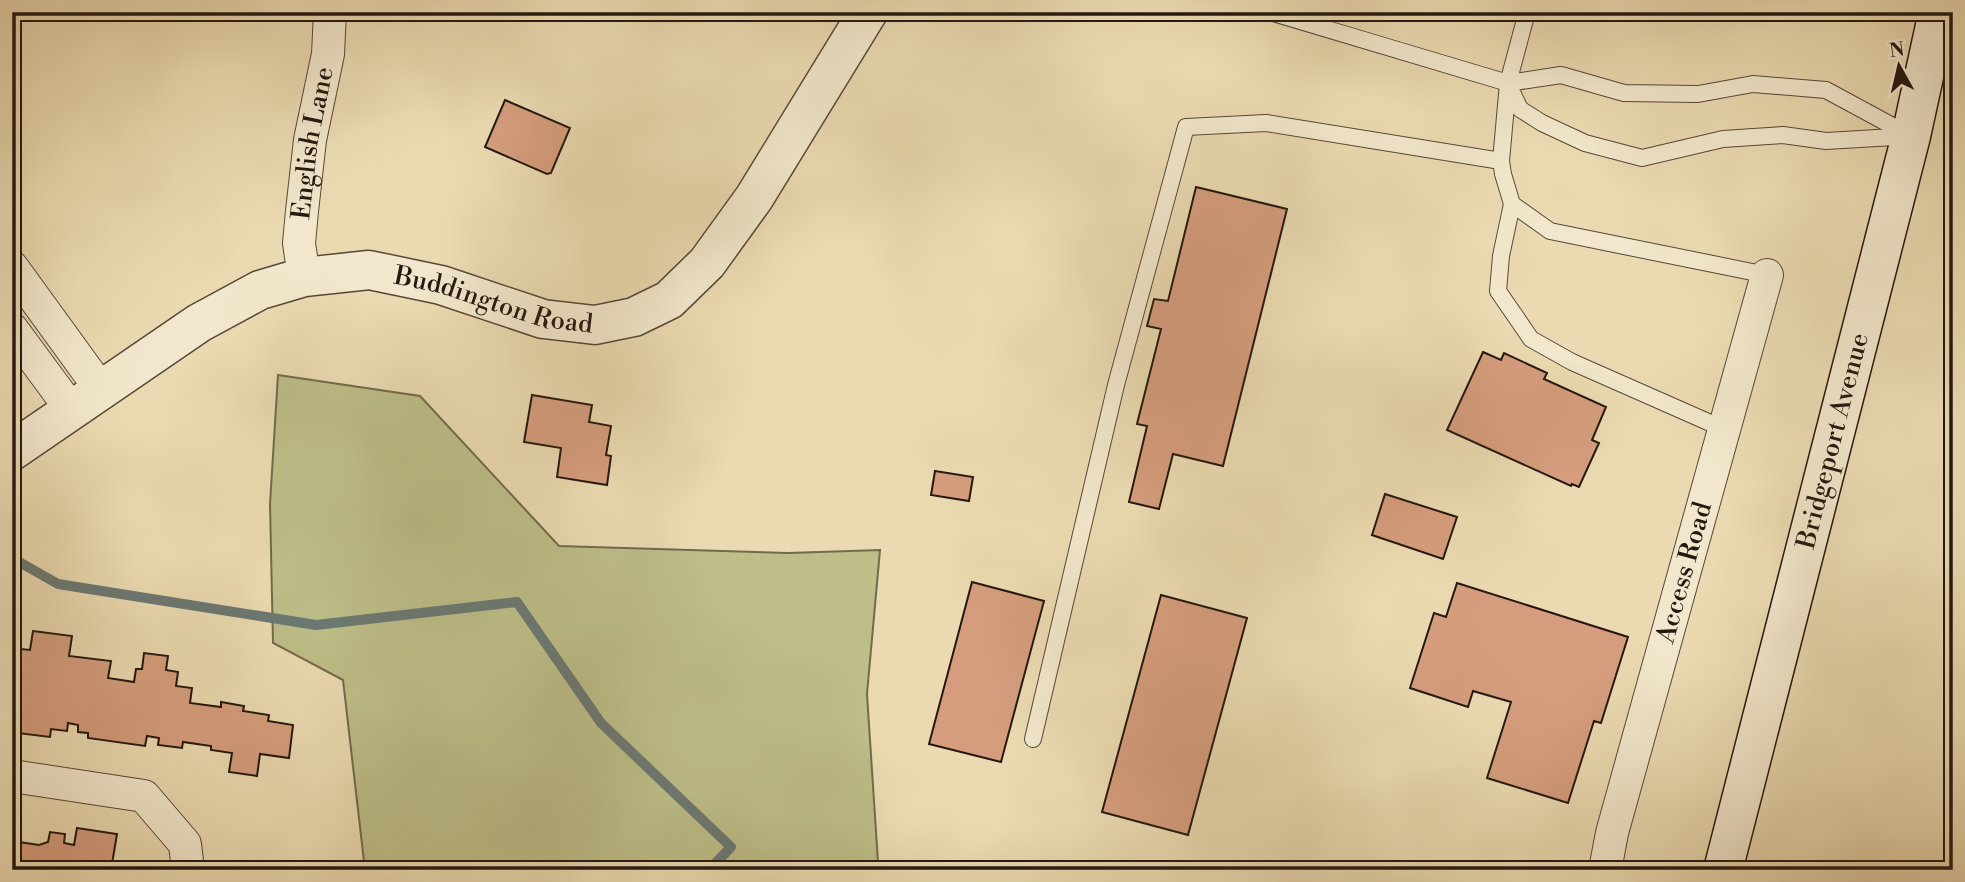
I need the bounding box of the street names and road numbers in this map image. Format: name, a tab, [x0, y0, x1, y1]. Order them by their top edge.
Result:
street label: English Lane	[285, 64, 341, 221]
street label: Buddington Road	[391, 259, 595, 341]
street label: Bridgeport Avenue	[1790, 330, 1876, 553]
street label: Access Road	[1649, 498, 1719, 648]

